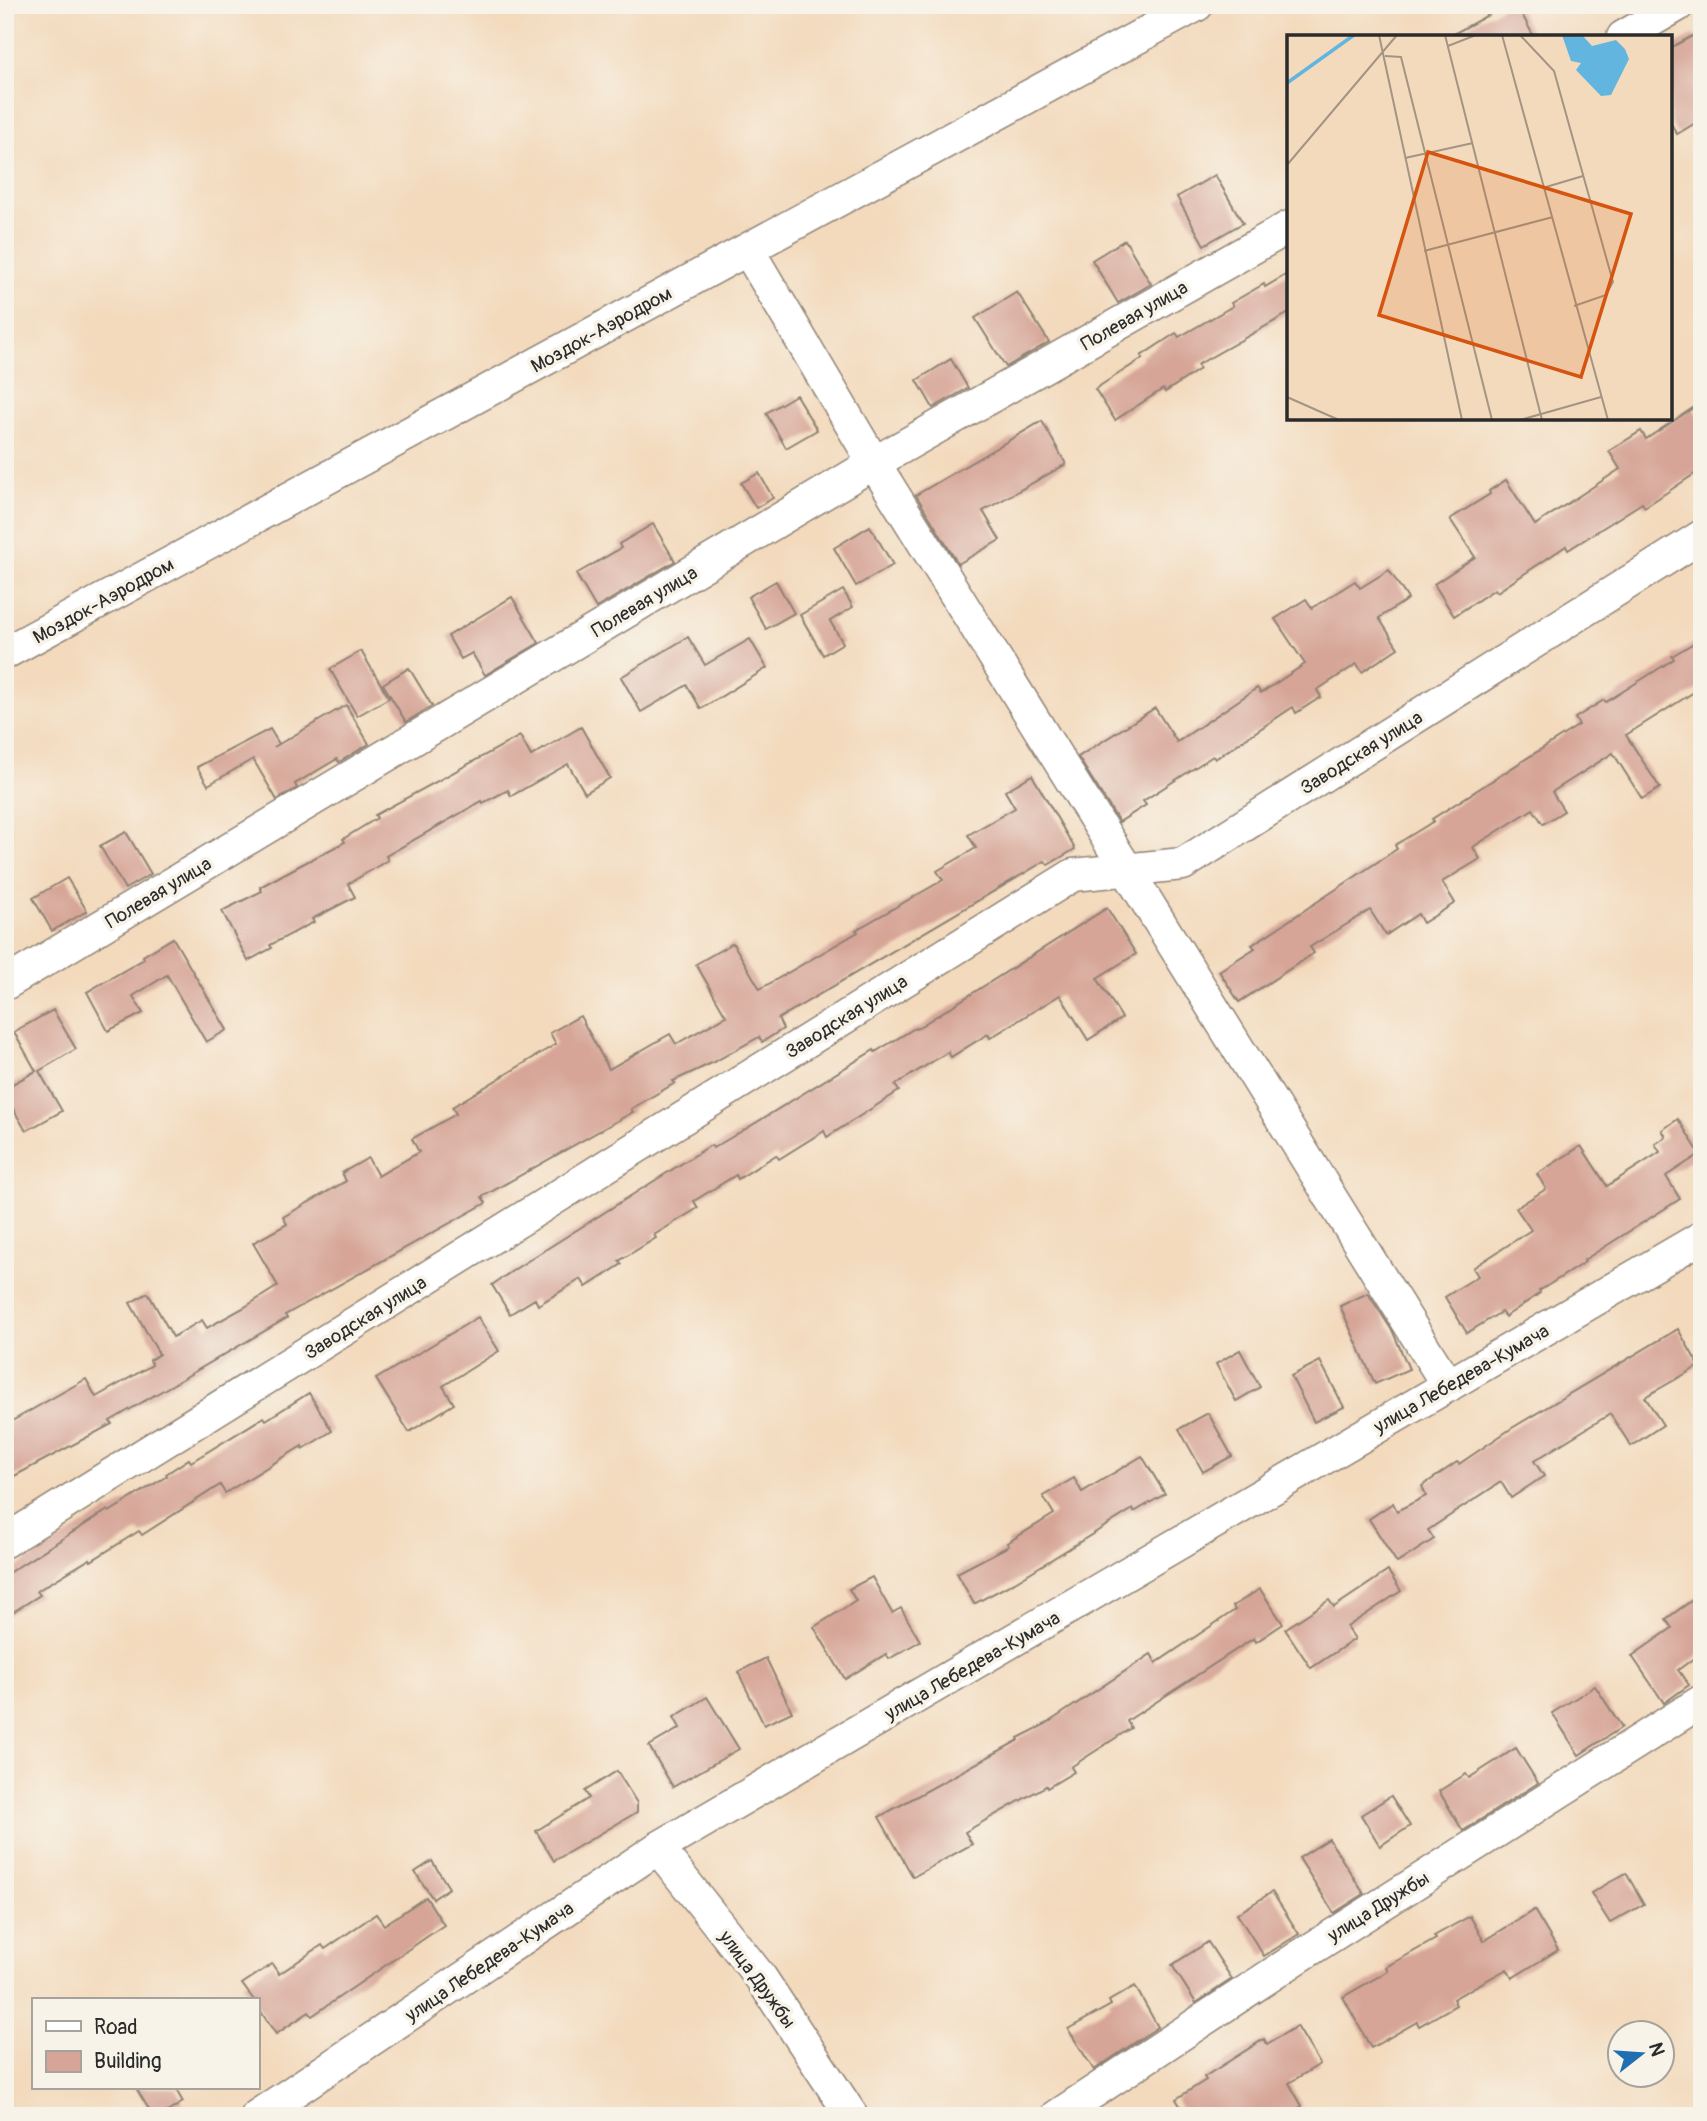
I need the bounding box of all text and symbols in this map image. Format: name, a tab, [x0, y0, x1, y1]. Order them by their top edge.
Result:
inset map	[1287, 35, 1672, 420]
street label: Полевая улица	[1077, 276, 1192, 356]
street label: Моздок-Аэродром	[527, 281, 676, 379]
street label: Моздок-Аэродром	[29, 552, 178, 650]
street label: Полевая улица	[587, 561, 702, 643]
street label: Заводская улица	[1296, 706, 1427, 800]
street label: Полевая улица	[101, 852, 216, 934]
street label: Заводская улица	[781, 970, 912, 1064]
street label: Заводская улица	[300, 1271, 431, 1365]
street label: улица Лебедева-Кумача	[1369, 1319, 1554, 1439]
street label: улица Лебедева-Кумача	[880, 1606, 1065, 1726]
street label: улица Дружбы	[1322, 1866, 1434, 1948]
street label: улица Лебедева-Кумача	[400, 1896, 579, 2028]
street label: улица Дружбы	[713, 1925, 801, 2033]
legend	[32, 1998, 259, 2090]
text: Road	[94, 2014, 138, 2041]
north arrow	[1606, 2020, 1676, 2090]
text: N	[1643, 2040, 1670, 2059]
text: Building	[94, 2048, 161, 2075]

